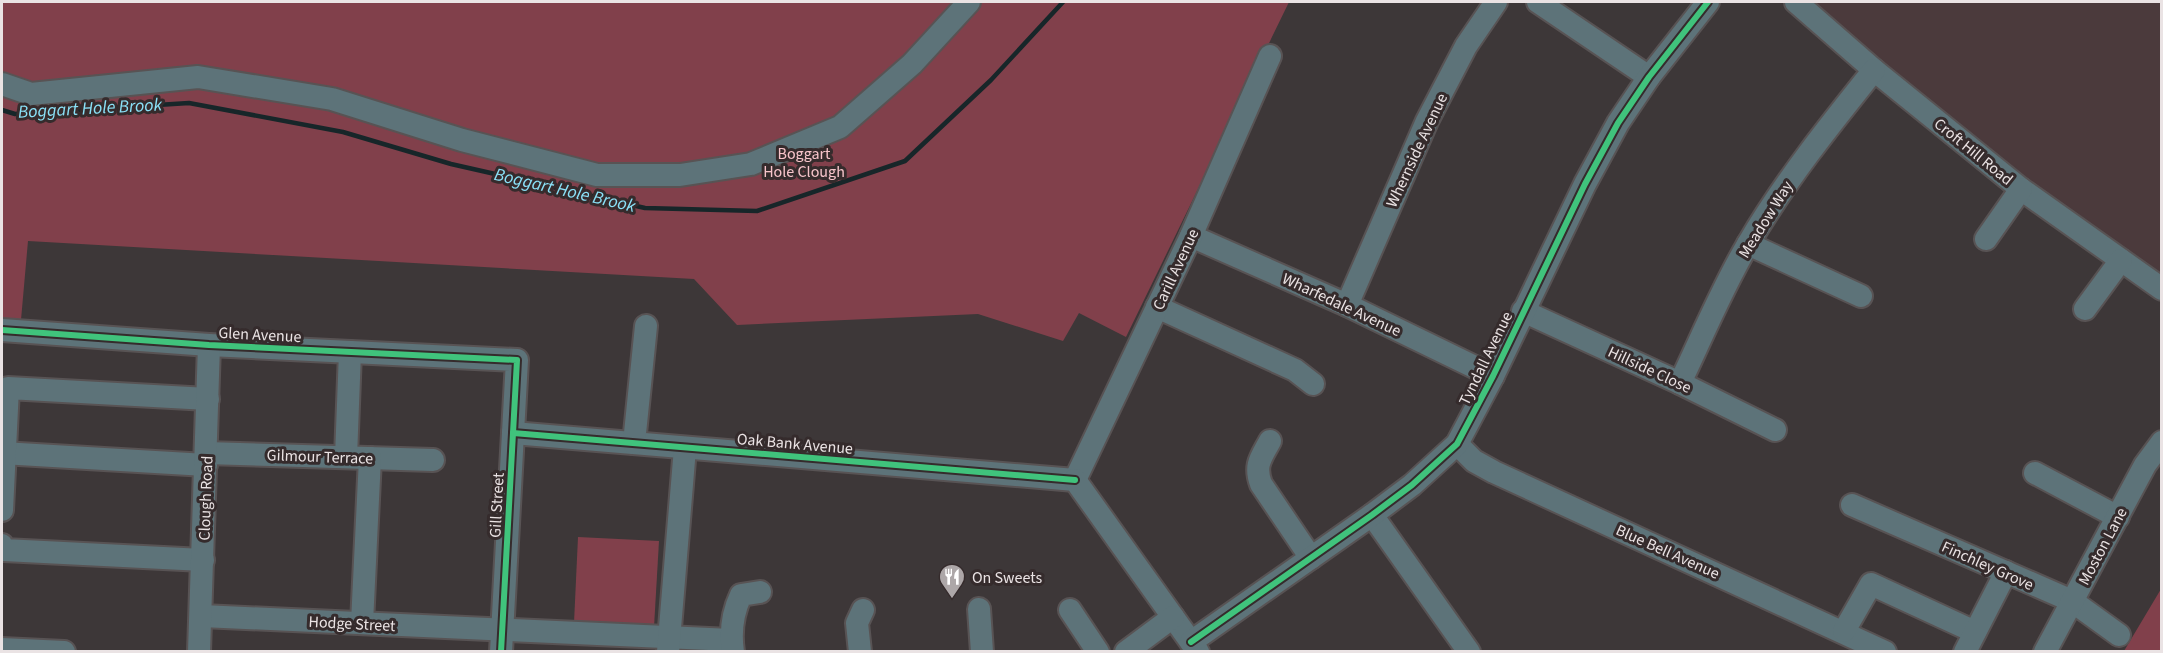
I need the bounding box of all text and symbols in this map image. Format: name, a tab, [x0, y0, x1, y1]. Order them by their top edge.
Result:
street label: Whernside Avenue	[1381, 90, 1453, 211]
water label: Boggart Hole Brook	[17, 92, 163, 125]
street label: Croft Hill Road	[1929, 113, 2018, 191]
park label: Boggart Hole Clough	[763, 143, 845, 183]
water label: Boggart Hole Brook	[492, 162, 638, 219]
street label: Meadow Way	[1733, 176, 1799, 262]
street label: Carill Avenue	[1147, 225, 1204, 314]
street label: Wharfedale Avenue	[1279, 268, 1405, 342]
street label: Tyndall Avenue	[1454, 308, 1518, 409]
street label: Glen Avenue	[218, 322, 302, 348]
street label: Hillside Close	[1604, 341, 1695, 399]
street label: Oak Bank Avenue	[736, 428, 854, 460]
street label: Gilmour Terrace	[266, 444, 374, 470]
street label: Clough Road	[194, 455, 218, 541]
street label: Gill Street	[484, 471, 510, 538]
street label: Moston Lane	[2073, 504, 2133, 589]
street label: Blue Bell Avenue	[1612, 519, 1723, 585]
street label: Finchley Grove	[1938, 536, 2037, 596]
restaurant icon: On Sweets	[937, 562, 967, 600]
place label: On Sweets	[972, 567, 1043, 589]
street label: Hodge Street	[308, 611, 397, 637]

